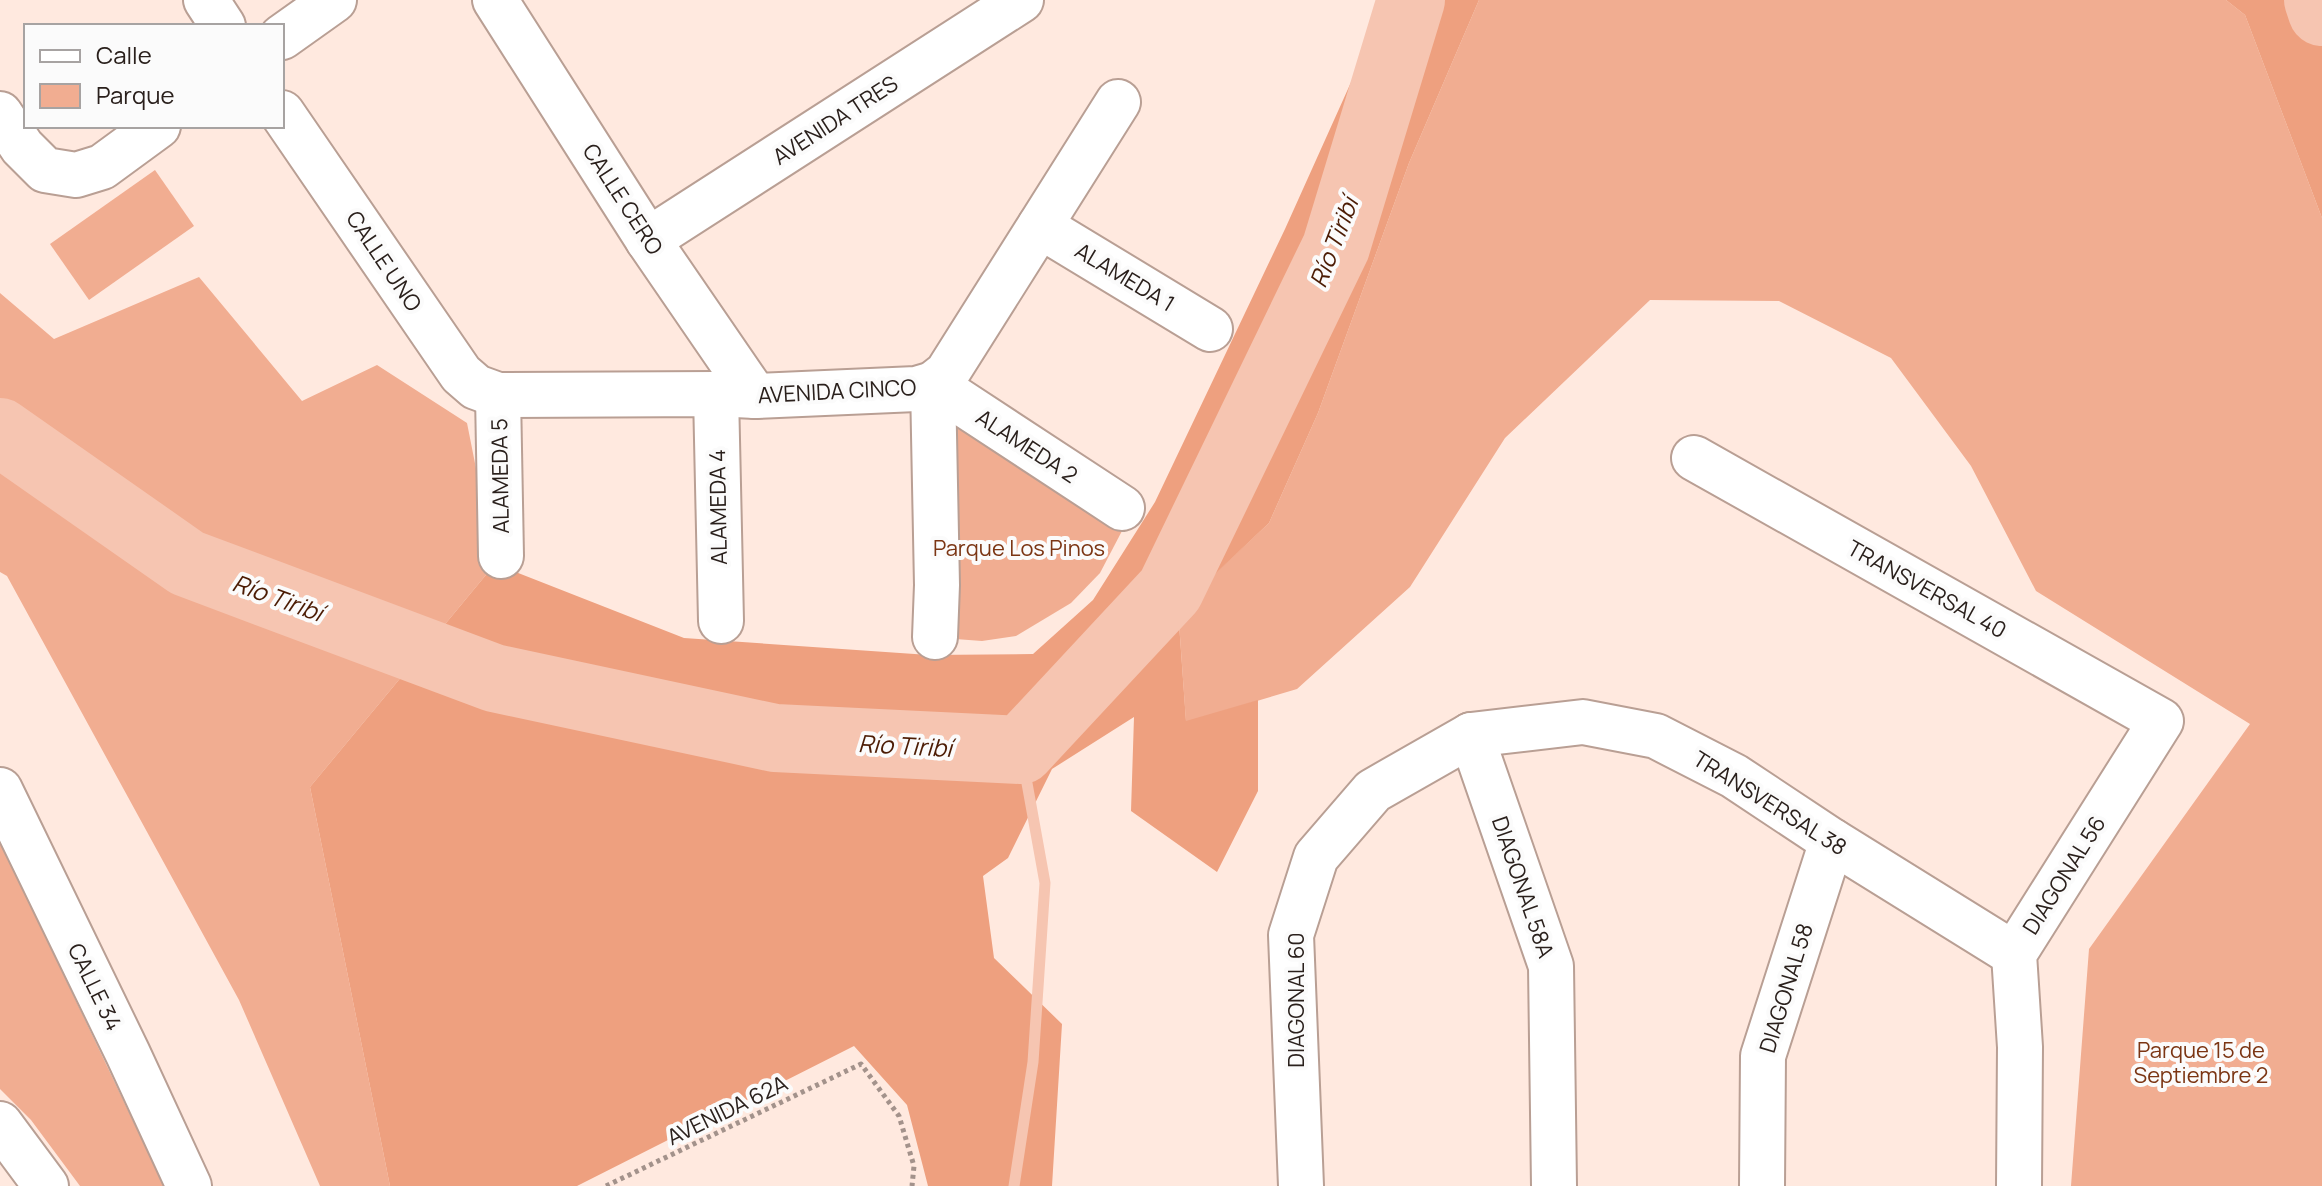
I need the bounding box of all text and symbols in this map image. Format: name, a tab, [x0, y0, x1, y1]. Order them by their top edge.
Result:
legend	[24, 24, 284, 128]
text: Calle	[96, 38, 152, 71]
street label: AVENIDA TRES	[767, 68, 903, 172]
text: Parque	[96, 78, 174, 111]
street label: CALLE CERO	[576, 138, 670, 260]
water label: Río Tiribí	[1301, 188, 1367, 292]
street label: CALLE UNO	[339, 205, 429, 317]
street label: ALAMEDA 1	[1070, 235, 1180, 319]
street label: AVENIDA CINCO	[757, 372, 917, 410]
street label: ALAMEDA 2	[970, 402, 1084, 490]
street label: ALAMEDA 5	[484, 418, 516, 534]
street label: ALAMEDA 4	[702, 449, 734, 565]
park label: Parque Los Pinos	[933, 533, 1105, 563]
street label: TRANSVERSAL 40	[1842, 533, 2012, 645]
water label: Río Tiribí	[228, 565, 332, 630]
water label: Río Tiribí	[857, 726, 957, 764]
street label: TRANSVERSAL 38	[1688, 744, 1852, 862]
street label: DIAGONAL 56	[2016, 810, 2112, 940]
street label: DIAGONAL 58A	[1485, 812, 1561, 962]
street label: DIAGONAL 58	[1752, 920, 1820, 1056]
street label: DIAGONAL 60	[1281, 932, 1311, 1068]
street label: CALLE 34	[61, 938, 129, 1036]
park label: Parque 15 de Septiembre 2	[2134, 1035, 2268, 1090]
street label: AVENIDA 62A	[662, 1068, 792, 1152]

